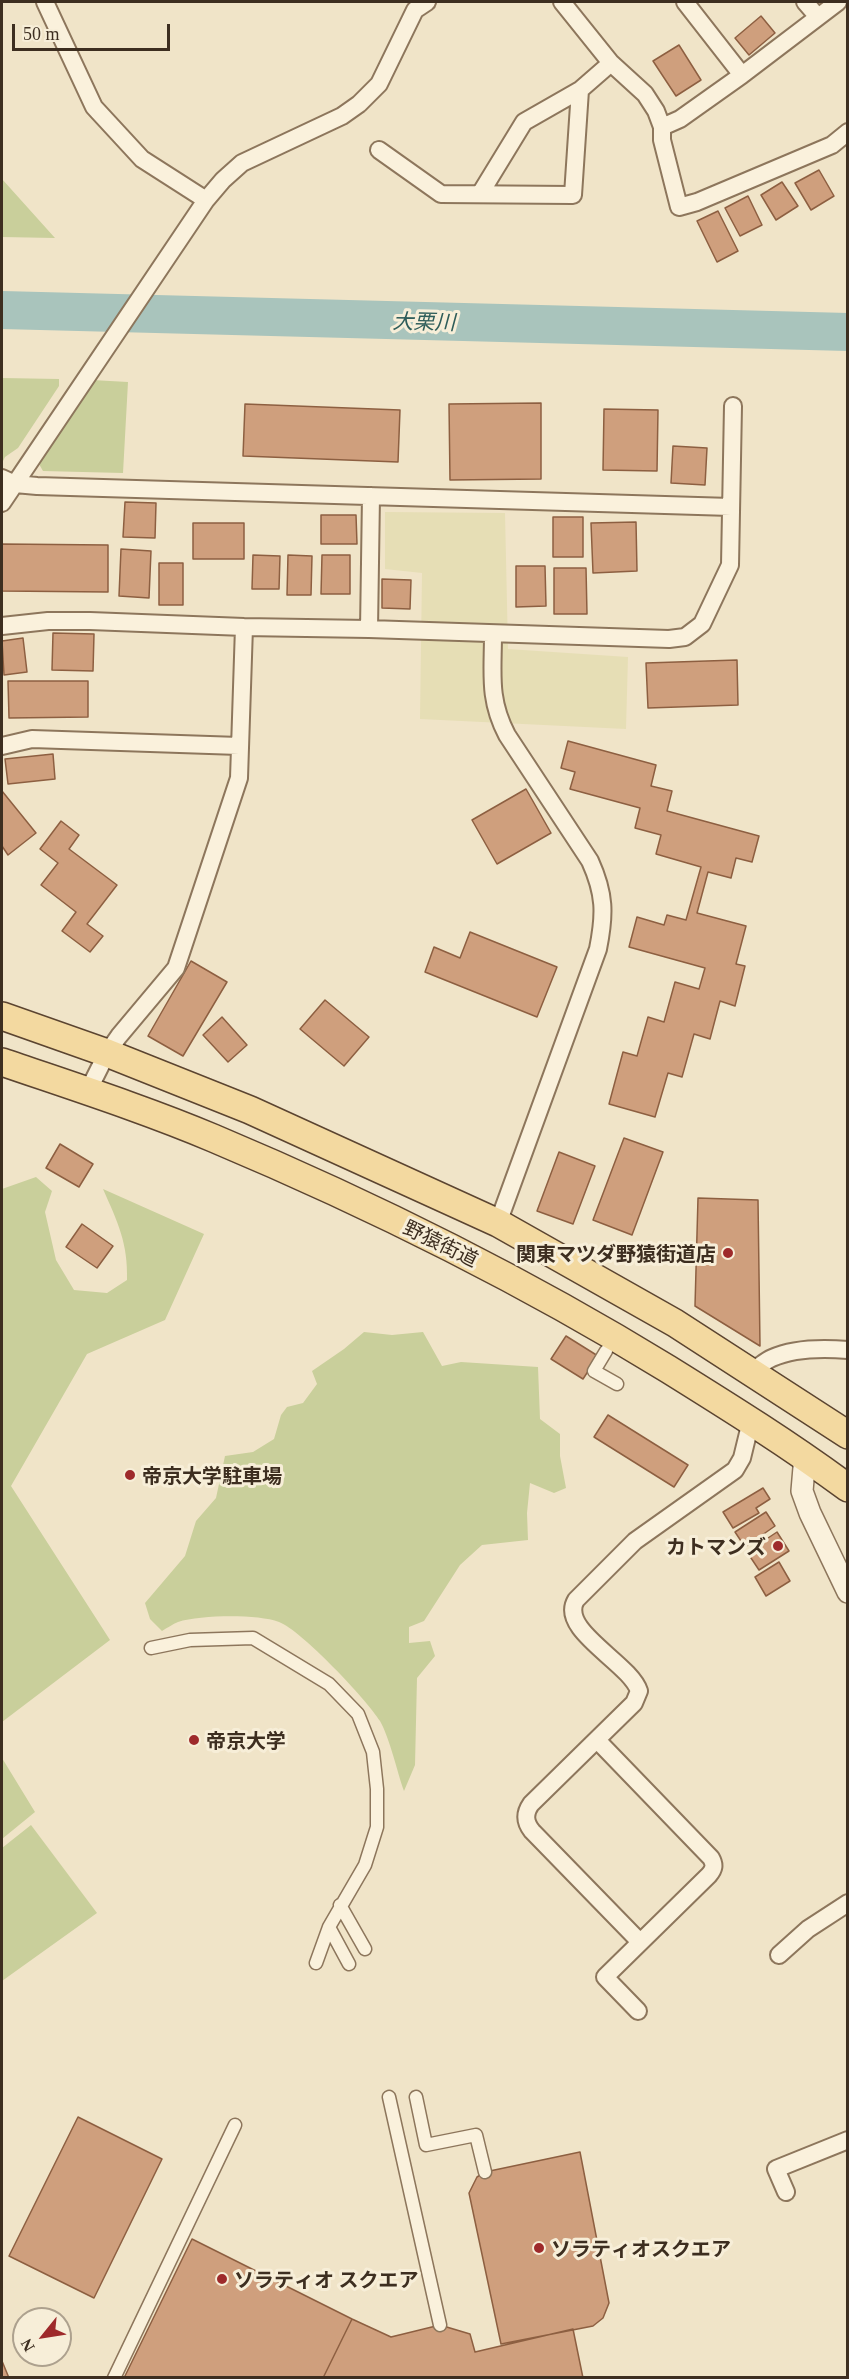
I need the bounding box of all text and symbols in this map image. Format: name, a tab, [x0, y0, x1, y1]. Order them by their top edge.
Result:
scale bar	[15, 12, 172, 50]
text: 50 m	[23, 24, 60, 44]
water label: 大栗川	[392, 308, 456, 334]
street label: 野猿街道	[400, 1215, 482, 1271]
place label: 関東マツダ野猿街道店	[516, 1241, 716, 1265]
marker: 関東マツダ野猿街道店	[721, 1246, 735, 1260]
place label: 帝京大学駐車場	[142, 1463, 282, 1487]
marker: 帝京大学駐車場	[123, 1468, 137, 1482]
place label: カトマンズ	[666, 1534, 766, 1558]
marker: カトマンズ	[771, 1539, 785, 1553]
place label: 帝京大学	[206, 1728, 286, 1752]
marker: 帝京大学	[187, 1733, 201, 1747]
place label: ソラティオスクエア	[551, 2236, 731, 2260]
marker: ソラティオスクエア	[532, 2241, 546, 2255]
place label: ソラティオ スクエア	[234, 2267, 419, 2291]
marker: ソラティオ スクエア	[215, 2272, 229, 2286]
north arrow	[12, 2307, 72, 2367]
text: N	[17, 2336, 38, 2355]

